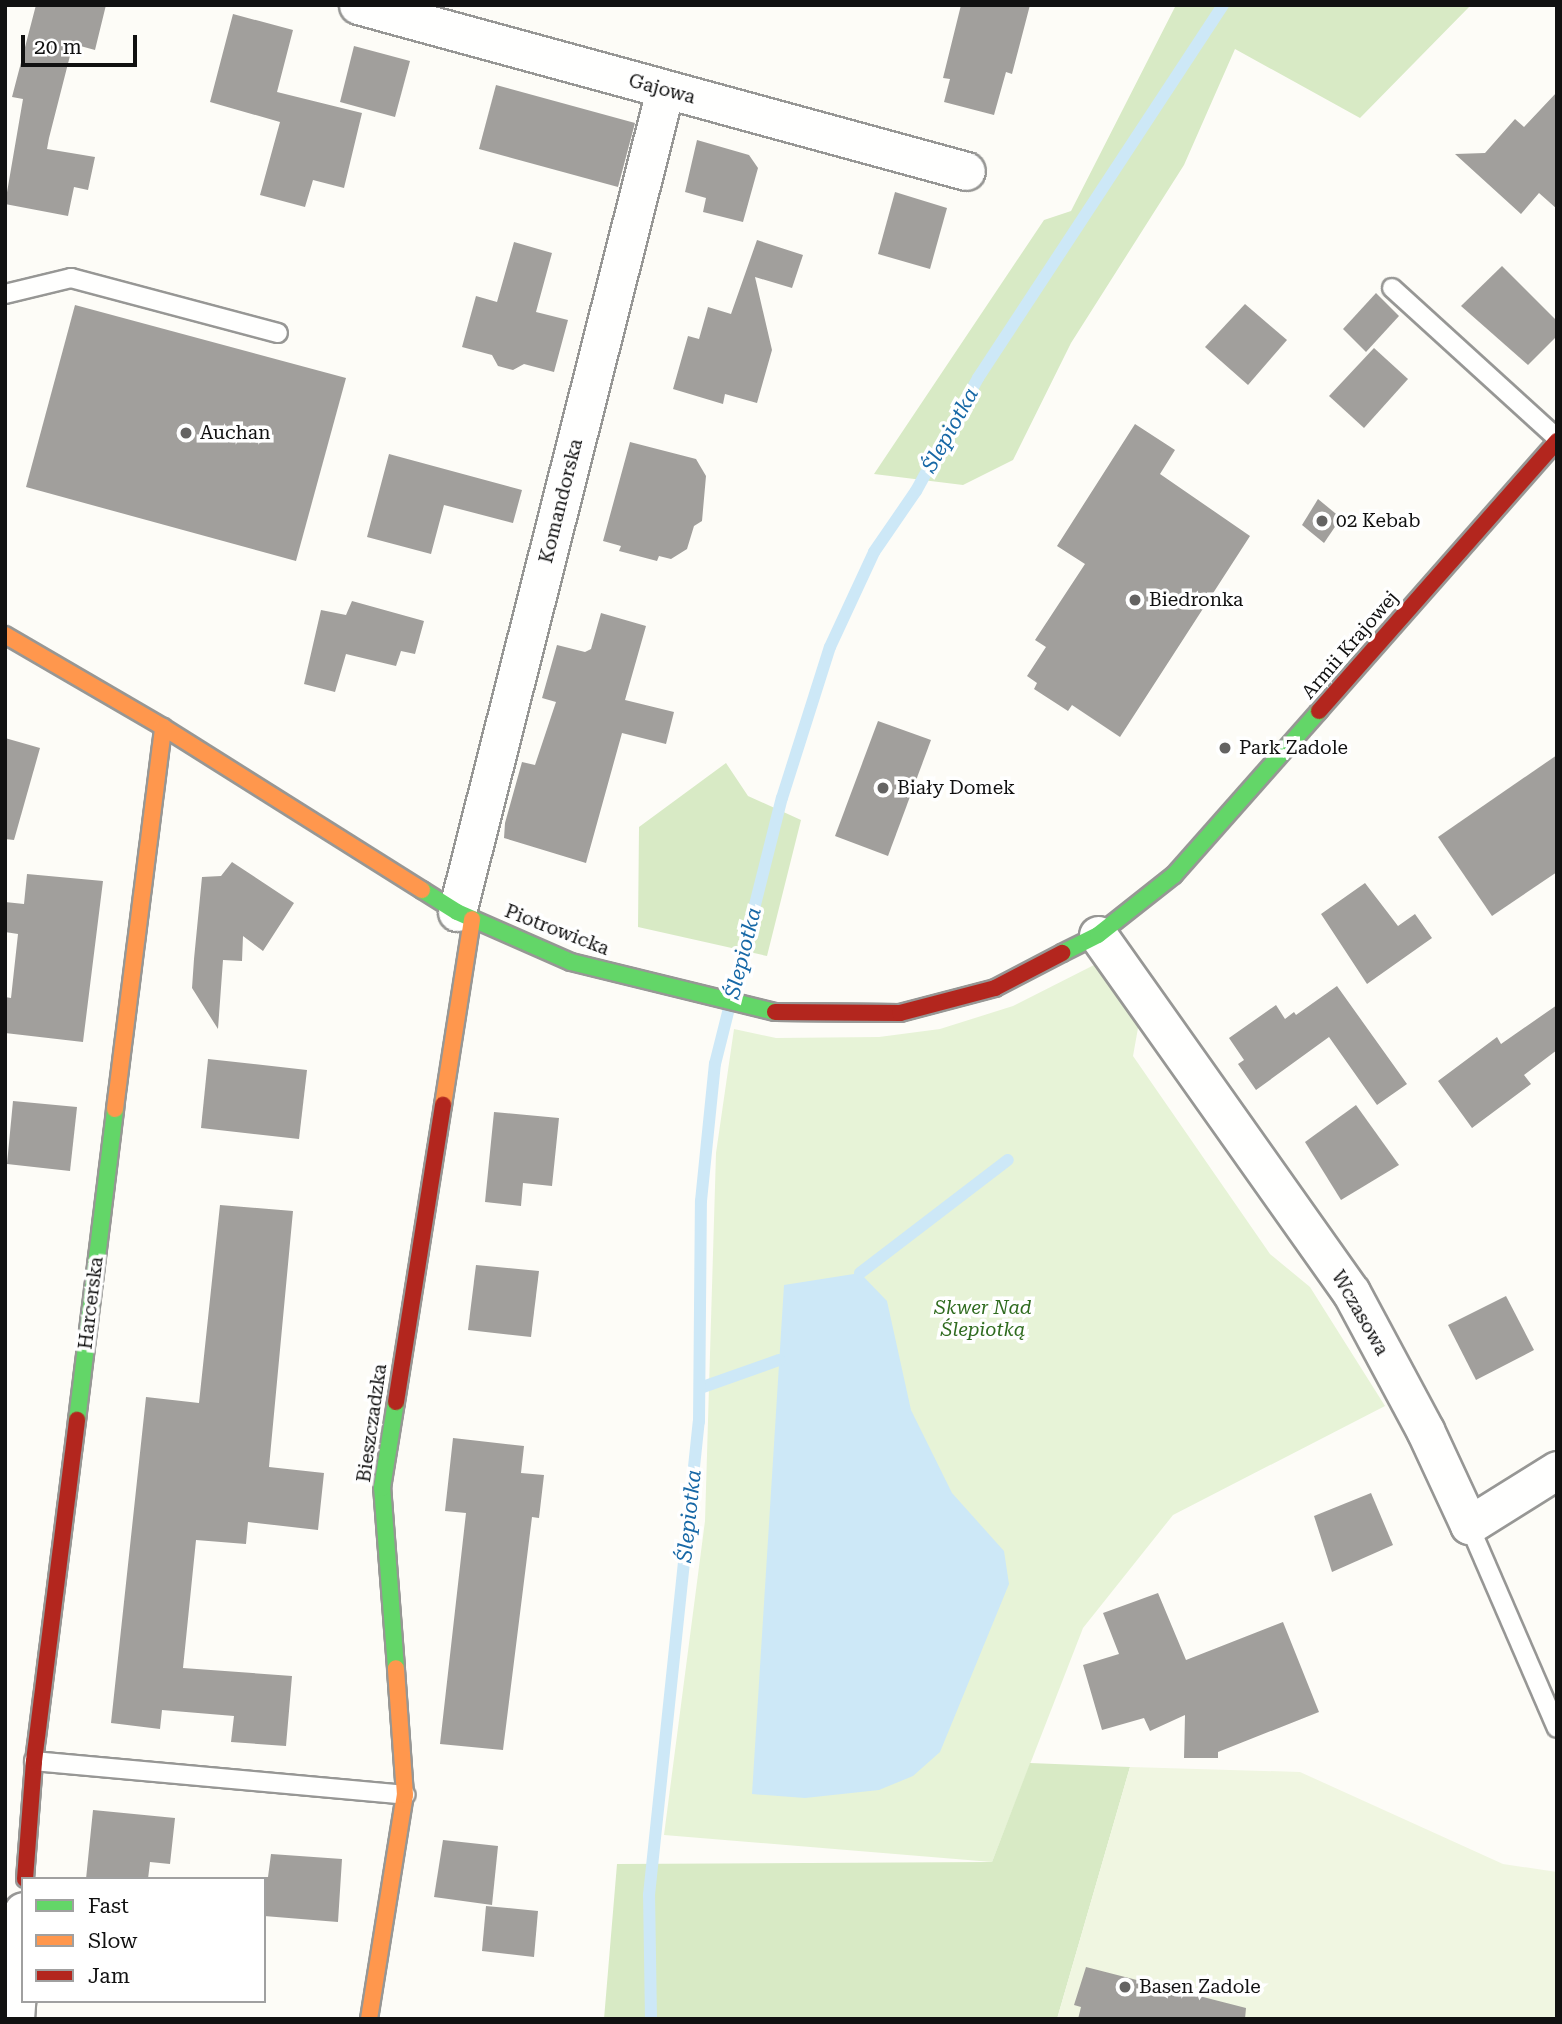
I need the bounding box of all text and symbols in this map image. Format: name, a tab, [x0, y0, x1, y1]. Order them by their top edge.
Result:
scale bar	[24, 21, 140, 65]
text: 20 m	[34, 35, 82, 59]
street label: Gajowa	[626, 69, 698, 109]
water label: Ślepiotka	[916, 383, 984, 477]
place label: Auchan	[200, 422, 270, 444]
marker: Auchan	[178, 425, 194, 441]
street label: Komandorska	[535, 436, 587, 566]
place label: 02 Kebab	[1336, 510, 1420, 532]
marker: 02 Kebab	[1314, 513, 1330, 529]
street label: Armii Krajowej	[1297, 586, 1403, 704]
place label: Biedronka	[1149, 589, 1243, 611]
marker: Biedronka	[1127, 592, 1143, 608]
place label: Park Zadole	[1239, 737, 1348, 759]
marker: Park Zadole	[1217, 740, 1233, 756]
place label: Biały Domek	[897, 777, 1015, 799]
marker: Biały Domek	[875, 780, 891, 796]
street label: Piotrowicka	[502, 900, 612, 960]
water label: Ślepiotka	[720, 905, 766, 1001]
street label: Harcerska	[74, 1255, 108, 1351]
street label: Wczasowa	[1327, 1266, 1393, 1360]
park label: Skwer Nad Ślepiotką	[934, 1297, 1032, 1341]
street label: Bieszczadzka	[352, 1362, 392, 1484]
water label: Ślepiotka	[672, 1468, 706, 1564]
legend	[21, 1877, 266, 2003]
text: Fast	[88, 1894, 129, 1918]
text: Slow	[88, 1929, 137, 1953]
text: Jam	[88, 1964, 130, 1988]
place label: Basen Zadole	[1139, 1976, 1261, 1998]
marker: Basen Zadole	[1117, 1979, 1133, 1995]

